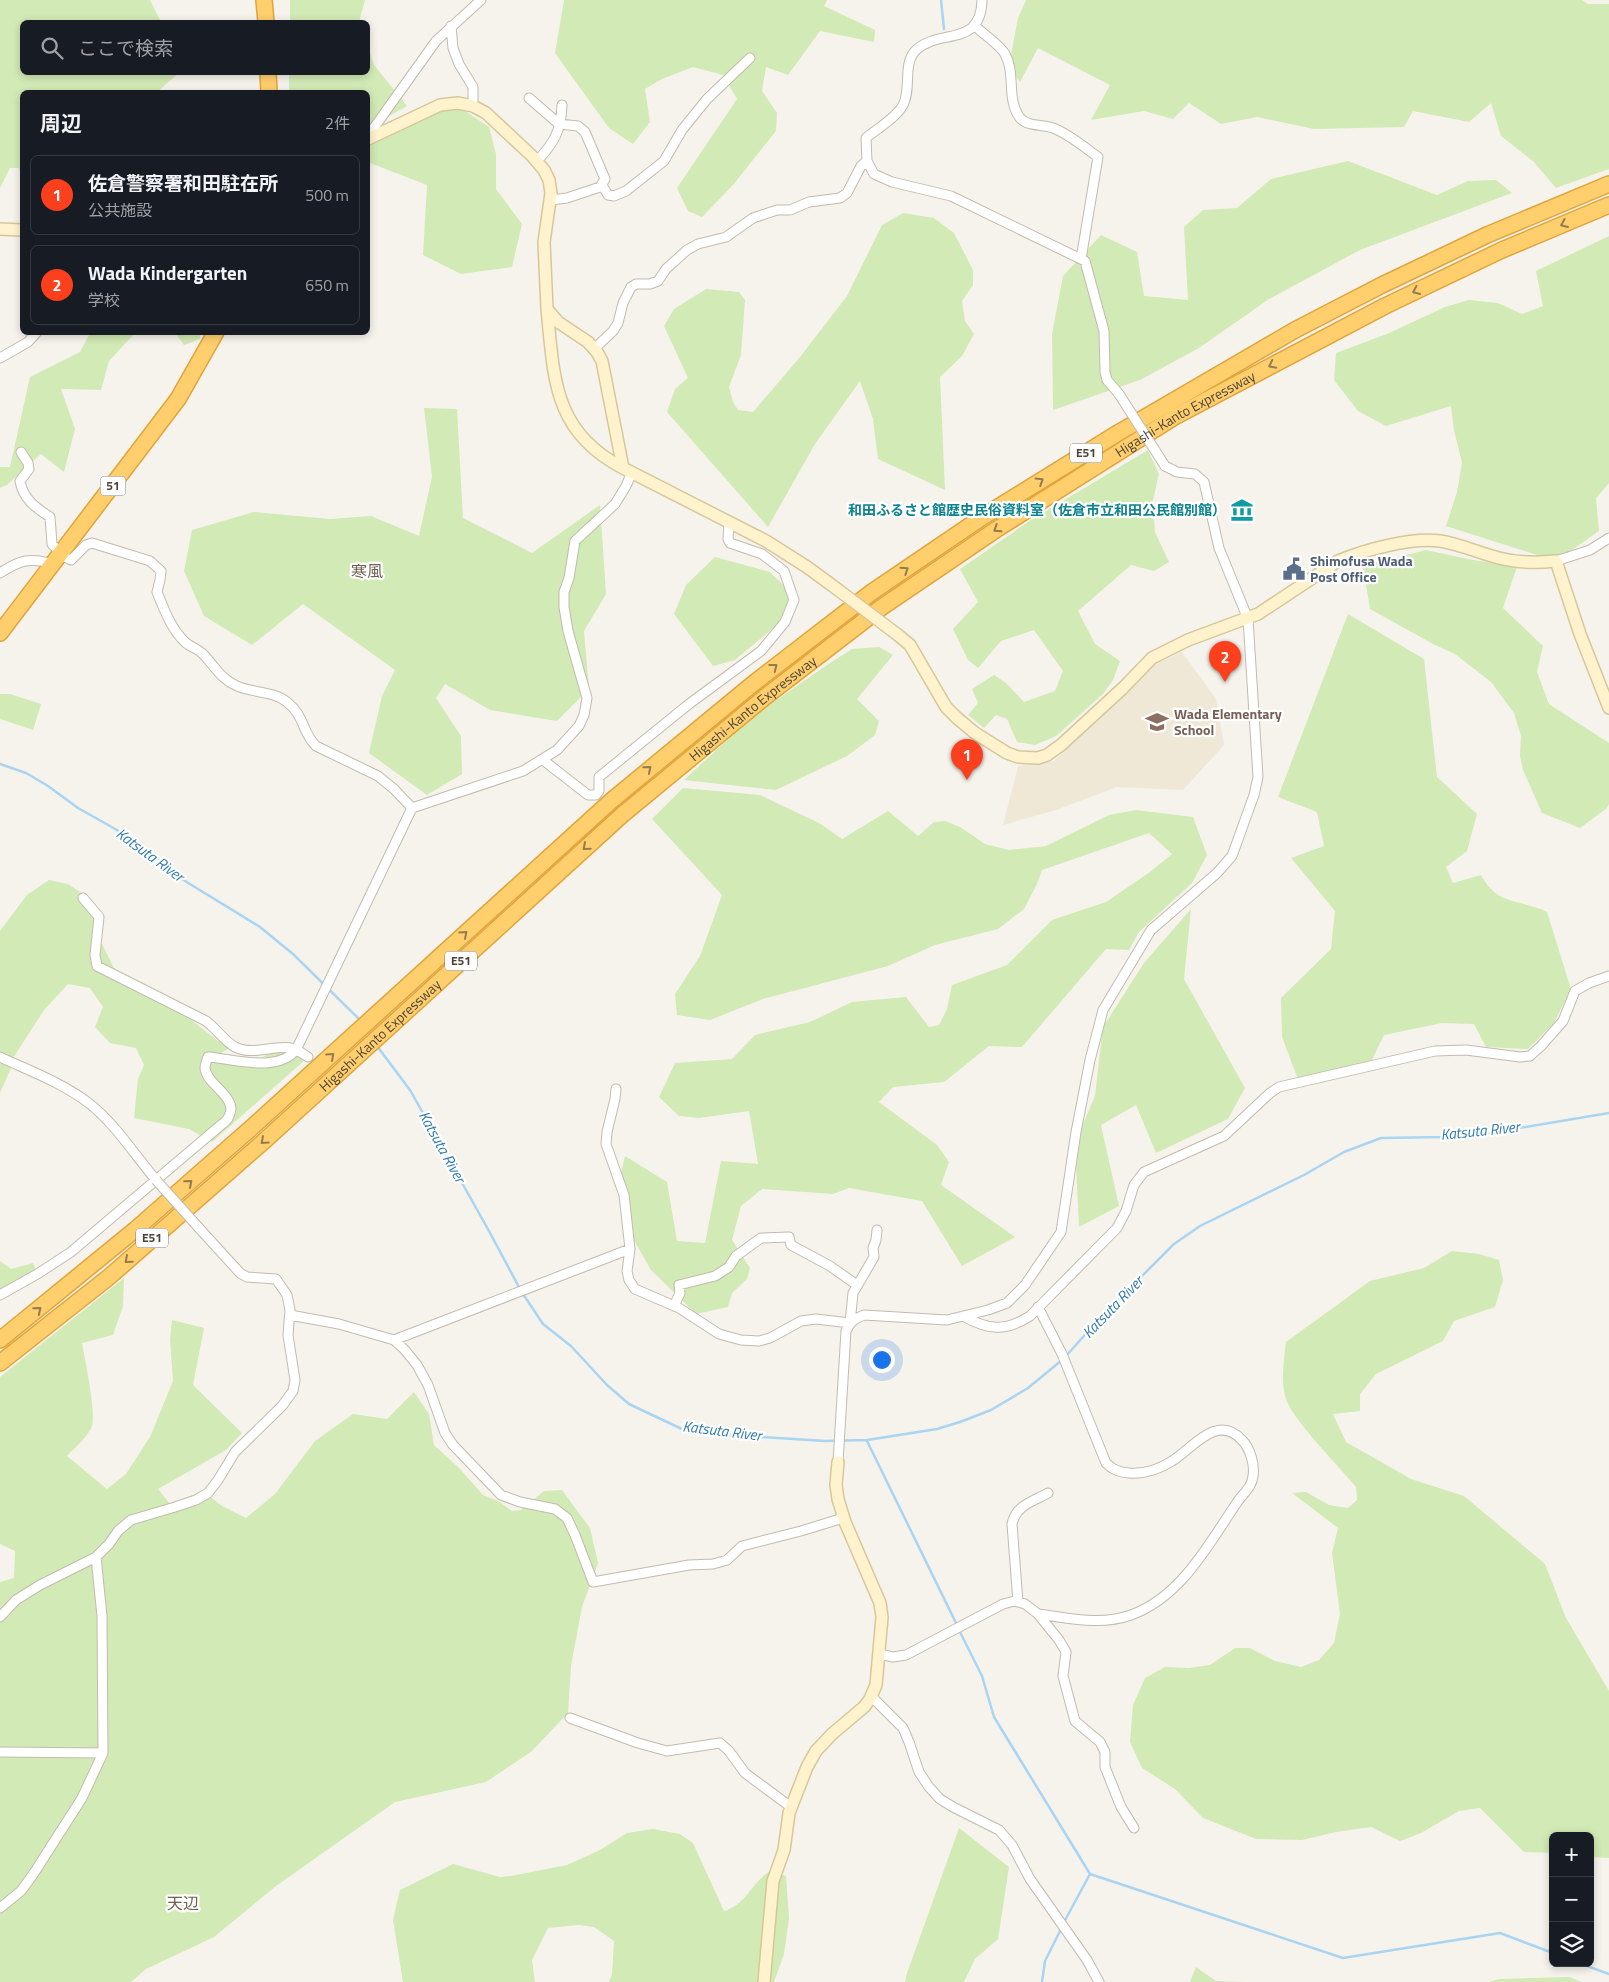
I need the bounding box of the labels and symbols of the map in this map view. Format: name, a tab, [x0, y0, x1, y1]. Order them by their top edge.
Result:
one-way arrow	[1560, 217, 1569, 228]
one-way arrow	[1412, 285, 1421, 295]
one-way arrow	[1268, 359, 1277, 369]
street label: Higashi-Kanto Expressway	[1111, 365, 1259, 462]
road number: E51	[1070, 443, 1102, 462]
road number: 51	[100, 476, 126, 496]
one-way arrow	[1035, 478, 1044, 487]
museum icon: 和田ふるさと館歴史民俗資料室（佐倉市立和田公民館別館）	[1229, 497, 1255, 523]
place label: 和田ふるさと館歴史民俗資料室（佐倉市立和田公民館別館）	[848, 499, 1226, 520]
one-way arrow	[993, 523, 1002, 533]
place label: Shimofusa Wada Post Office	[1310, 550, 1413, 587]
public building icon: Shimofusa Wada Post Office	[1281, 556, 1307, 582]
district label: 寒風	[351, 559, 383, 583]
one-way arrow	[899, 567, 908, 576]
pin: 2	[1209, 641, 1241, 682]
street label: Higashi-Kanto Expressway	[684, 650, 821, 766]
one-way arrow	[768, 665, 777, 673]
place label: Wada Elementary School	[1174, 703, 1282, 740]
school or university icon: Wada Elementary School	[1144, 709, 1170, 735]
pin: 1	[951, 739, 983, 780]
one-way arrow	[642, 767, 651, 775]
water label: Katsuta River	[112, 822, 191, 888]
one-way arrow	[582, 841, 591, 850]
one-way arrow	[458, 931, 467, 940]
road number: E51	[445, 951, 477, 970]
street label: Higashi-Kanto Expressway	[314, 974, 446, 1096]
one-way arrow	[325, 1053, 334, 1062]
water label: Katsuta River	[413, 1107, 473, 1189]
water label: Katsuta River	[1439, 1115, 1523, 1146]
one-way arrow	[260, 1135, 269, 1144]
one-way arrow	[183, 1179, 192, 1188]
road number: E51	[136, 1228, 168, 1248]
one-way arrow	[125, 1254, 134, 1263]
water label: Katsuta River	[1077, 1269, 1150, 1343]
one-way arrow	[33, 1307, 42, 1316]
your location	[869, 1347, 895, 1373]
water label: Katsuta River	[681, 1414, 765, 1447]
district label: 天辺	[167, 1891, 199, 1915]

